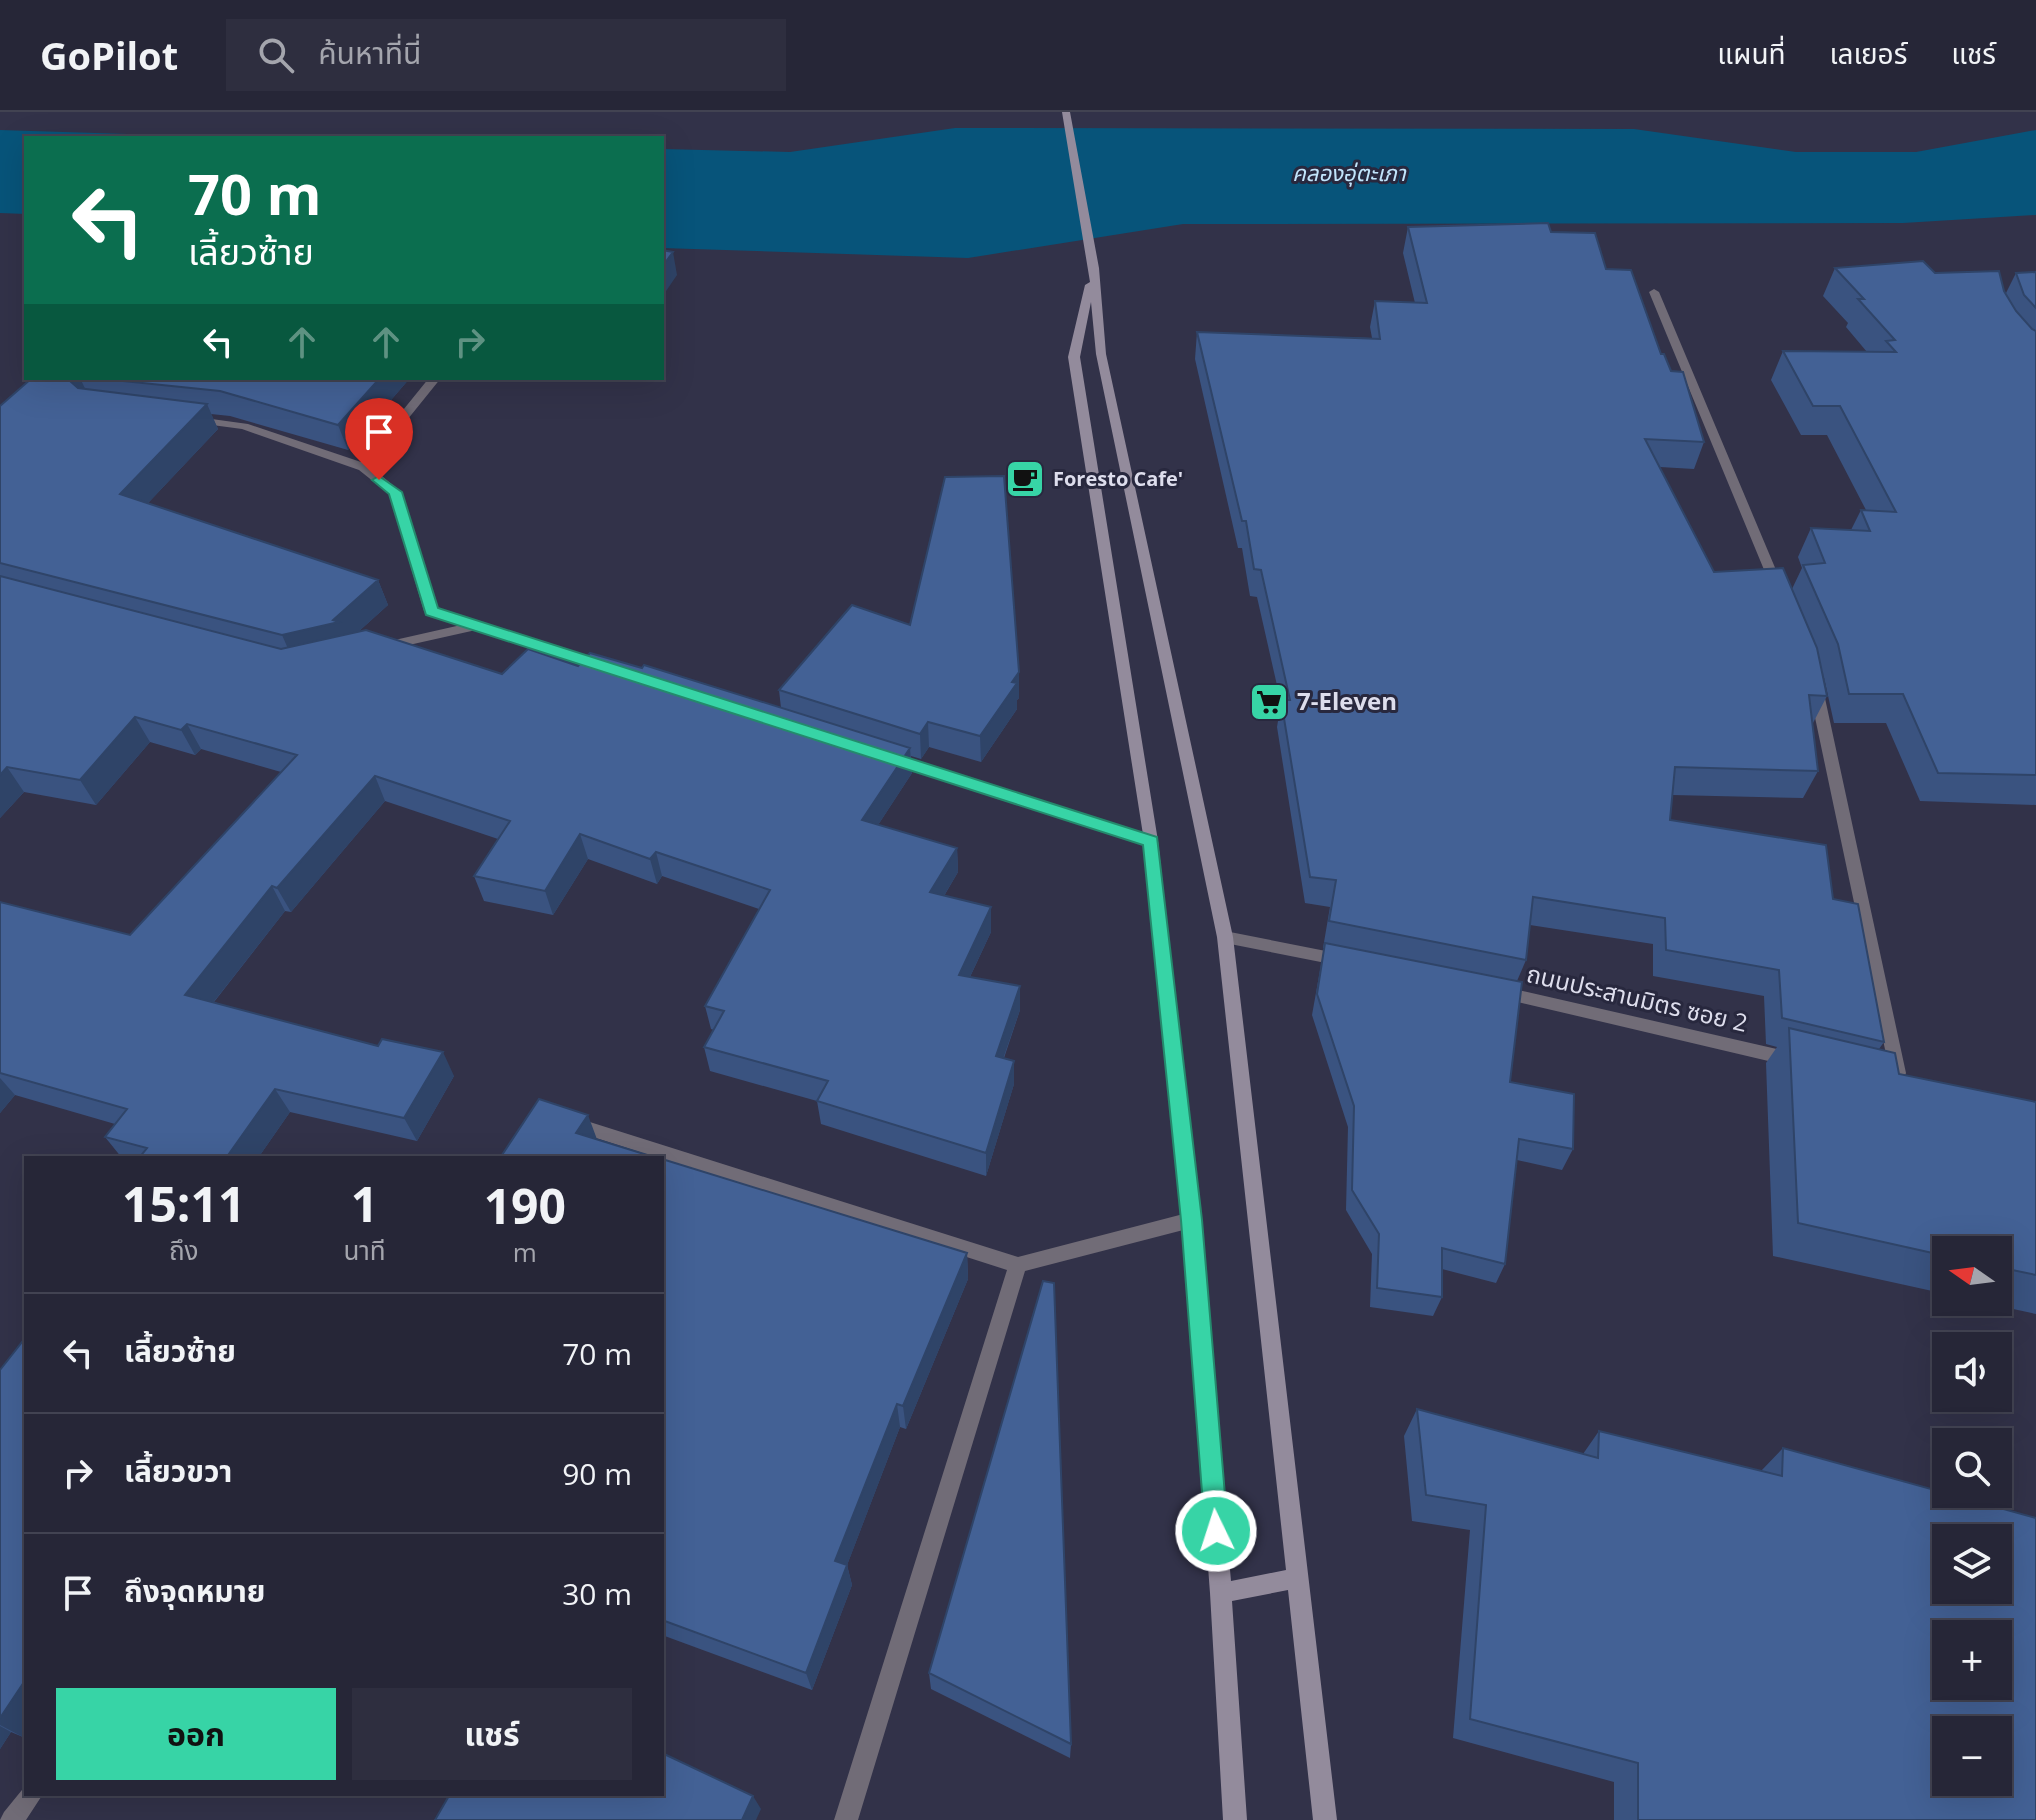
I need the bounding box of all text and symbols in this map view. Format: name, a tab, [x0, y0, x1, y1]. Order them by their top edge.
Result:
search box	[226, 19, 786, 91]
text: GoPilot	[40, 29, 178, 81]
text: ค้นหาที่นี่	[318, 32, 421, 73]
icon: search	[254, 33, 298, 77]
text: แผนที่	[1717, 34, 1786, 72]
text: เลเยอร์	[1830, 34, 1907, 72]
text: แชร์	[1951, 34, 1996, 72]
text: 70 m	[188, 155, 322, 231]
water label: คลองอุ่ตะเภา	[1292, 157, 1407, 187]
icon: left	[56, 168, 160, 272]
text: เลี้ยวซ้าย	[188, 227, 314, 276]
icon: left	[196, 320, 240, 364]
icon: ahead	[280, 320, 324, 364]
icon: ahead	[364, 320, 408, 364]
icon: right	[448, 320, 492, 364]
pin	[345, 398, 413, 480]
icon: arrive	[357, 410, 401, 454]
cafe icon: Foresto Cafe'	[1004, 458, 1046, 500]
place label: Foresto Cafe'	[1053, 465, 1183, 492]
supermarket icon: 7-Eleven	[1248, 681, 1290, 723]
place label: 7-Eleven	[1297, 684, 1397, 717]
street label: ถนนประสานมิตร ซอย 2	[1524, 956, 1751, 1039]
text: 15:11	[122, 1171, 245, 1236]
text: 1	[351, 1171, 378, 1236]
text: 190	[484, 1173, 566, 1238]
text: ถึง	[169, 1232, 199, 1268]
text: นาที	[343, 1232, 386, 1268]
text: m	[513, 1234, 537, 1270]
north arrow	[1932, 1236, 2012, 1316]
map controls	[1932, 1236, 2012, 1796]
text: เลี้ยวซ้าย	[124, 1330, 236, 1371]
icon: left	[56, 1331, 100, 1375]
button: sound	[1932, 1332, 2012, 1412]
text: 70 m	[562, 1333, 632, 1374]
button: search	[1932, 1428, 2012, 1508]
text: เลี้ยวขวา	[124, 1450, 232, 1491]
icon: right	[56, 1451, 100, 1495]
text: 90 m	[562, 1453, 632, 1494]
position arrow	[1174, 1489, 1258, 1573]
button: layers	[1932, 1524, 2012, 1604]
text: ถึงจุดหมาย	[124, 1570, 265, 1611]
icon: arrive	[56, 1571, 100, 1615]
text: 30 m	[562, 1573, 632, 1614]
button: +	[1932, 1620, 2012, 1700]
button: ออก	[56, 1688, 336, 1780]
button: แชร์	[352, 1688, 632, 1780]
button: −	[1932, 1716, 2012, 1796]

